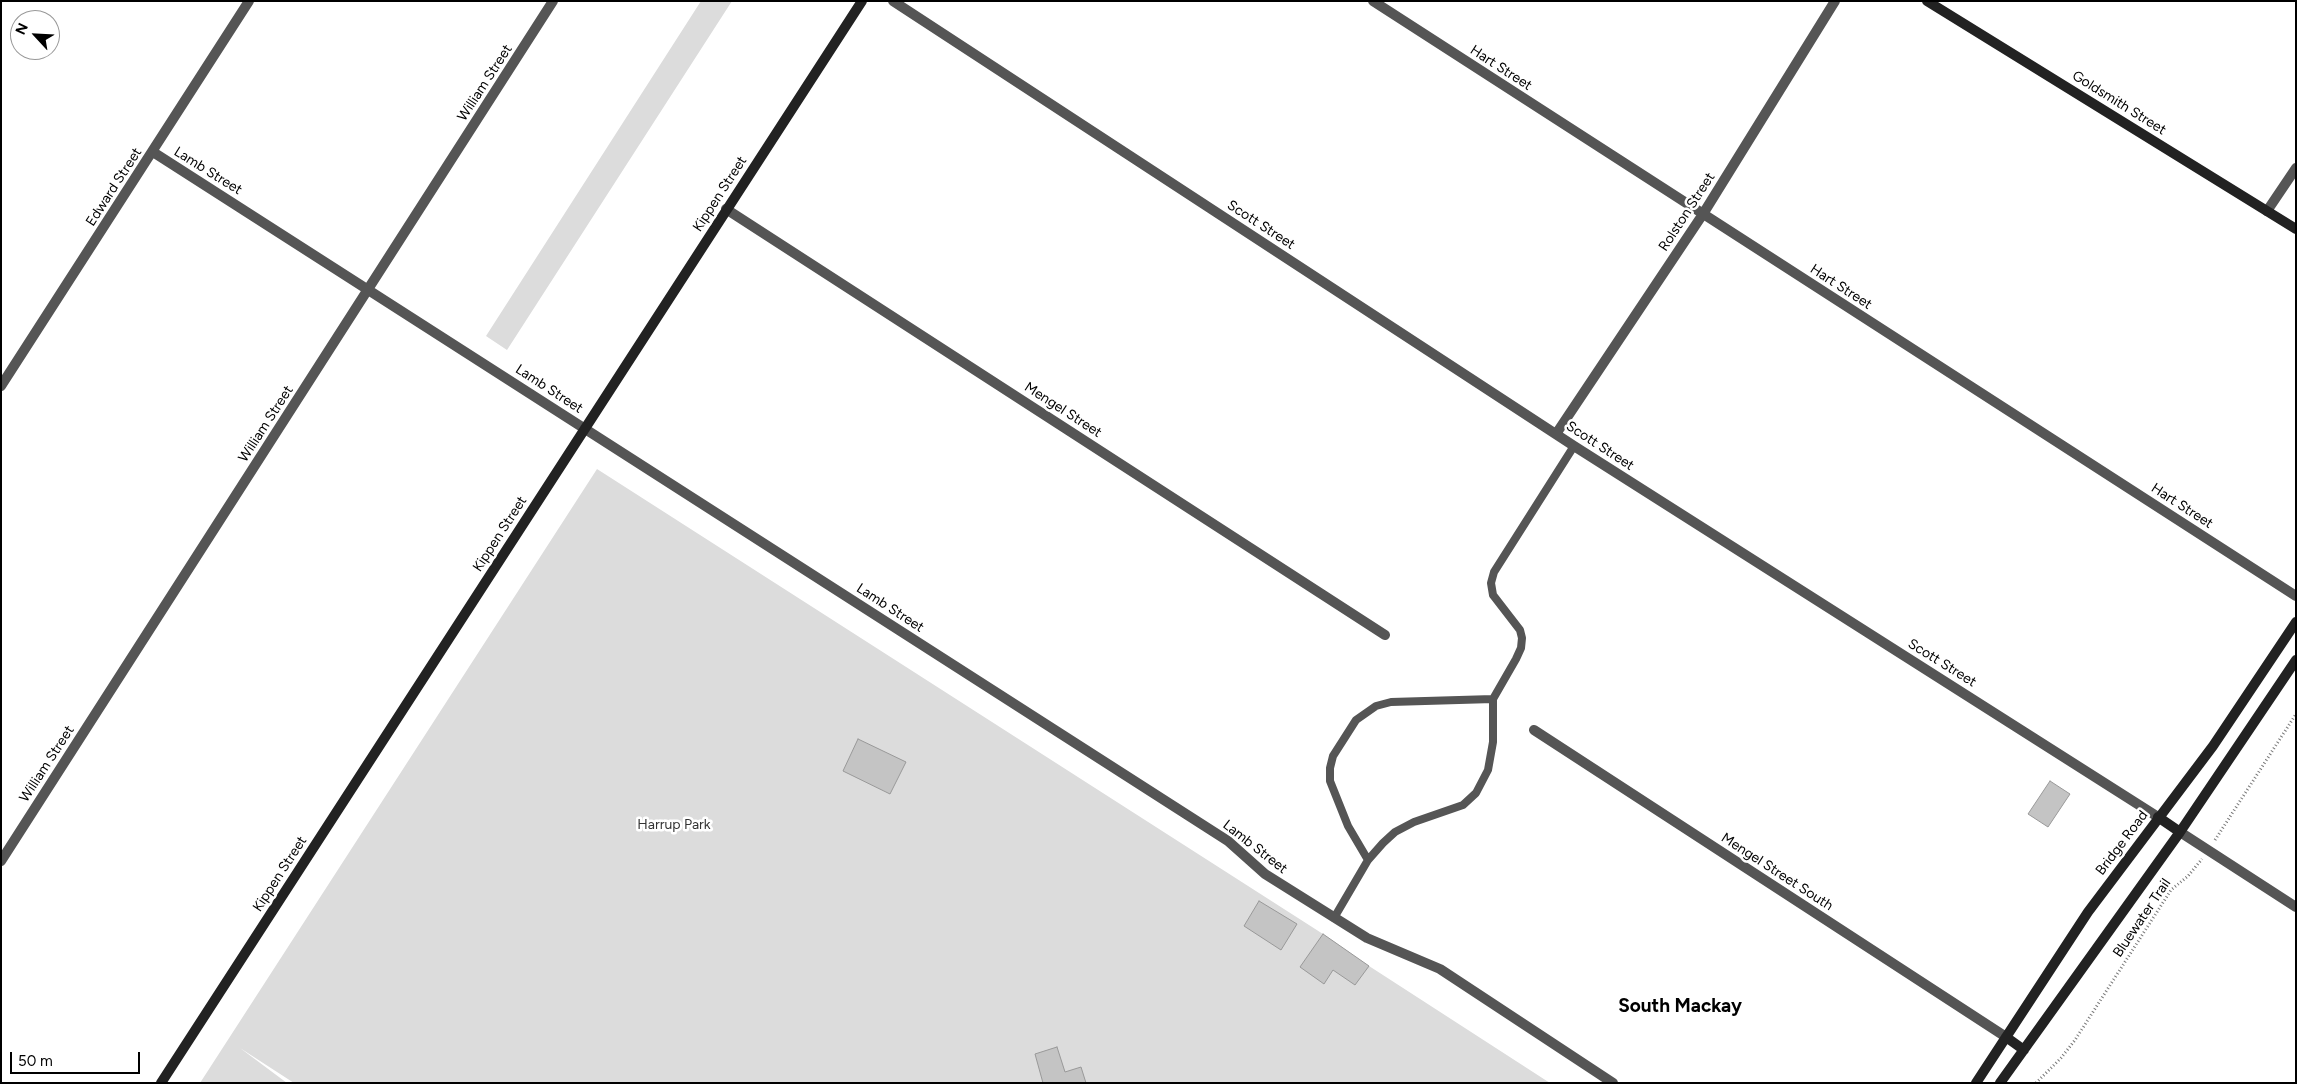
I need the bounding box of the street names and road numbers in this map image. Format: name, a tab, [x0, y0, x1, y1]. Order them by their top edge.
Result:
street label: William Street	[454, 42, 516, 124]
street label: Hart Street	[1467, 42, 1535, 94]
street label: Goldsmith Street	[2069, 67, 2169, 139]
street label: Lamb Street	[171, 143, 245, 199]
street label: Edward Street	[82, 145, 146, 229]
street label: Kippen Street	[689, 153, 751, 235]
street label: Rolston Street	[1655, 170, 1719, 254]
street label: Scott Street	[1224, 197, 1298, 253]
street label: Hart Street	[1807, 261, 1875, 313]
street label: Lamb Street	[512, 361, 586, 417]
street label: Mengel Street	[1021, 379, 1105, 441]
street label: William Street	[235, 383, 297, 465]
street label: Scott Street	[1563, 418, 1637, 474]
street label: Hart Street	[2148, 480, 2216, 532]
street label: Kippen Street	[469, 493, 531, 575]
street label: Lamb Street	[853, 580, 927, 636]
street label: Scott Street	[1905, 635, 1979, 691]
street label: William Street	[16, 723, 78, 805]
street label: Bridge Road	[2092, 807, 2152, 879]
street label: Lamb Street	[1219, 817, 1291, 877]
street label: Mengel Street South	[1718, 830, 1836, 914]
street label: Kippen Street	[249, 833, 311, 915]
street label: Bluewater Trail	[2110, 875, 2174, 961]

